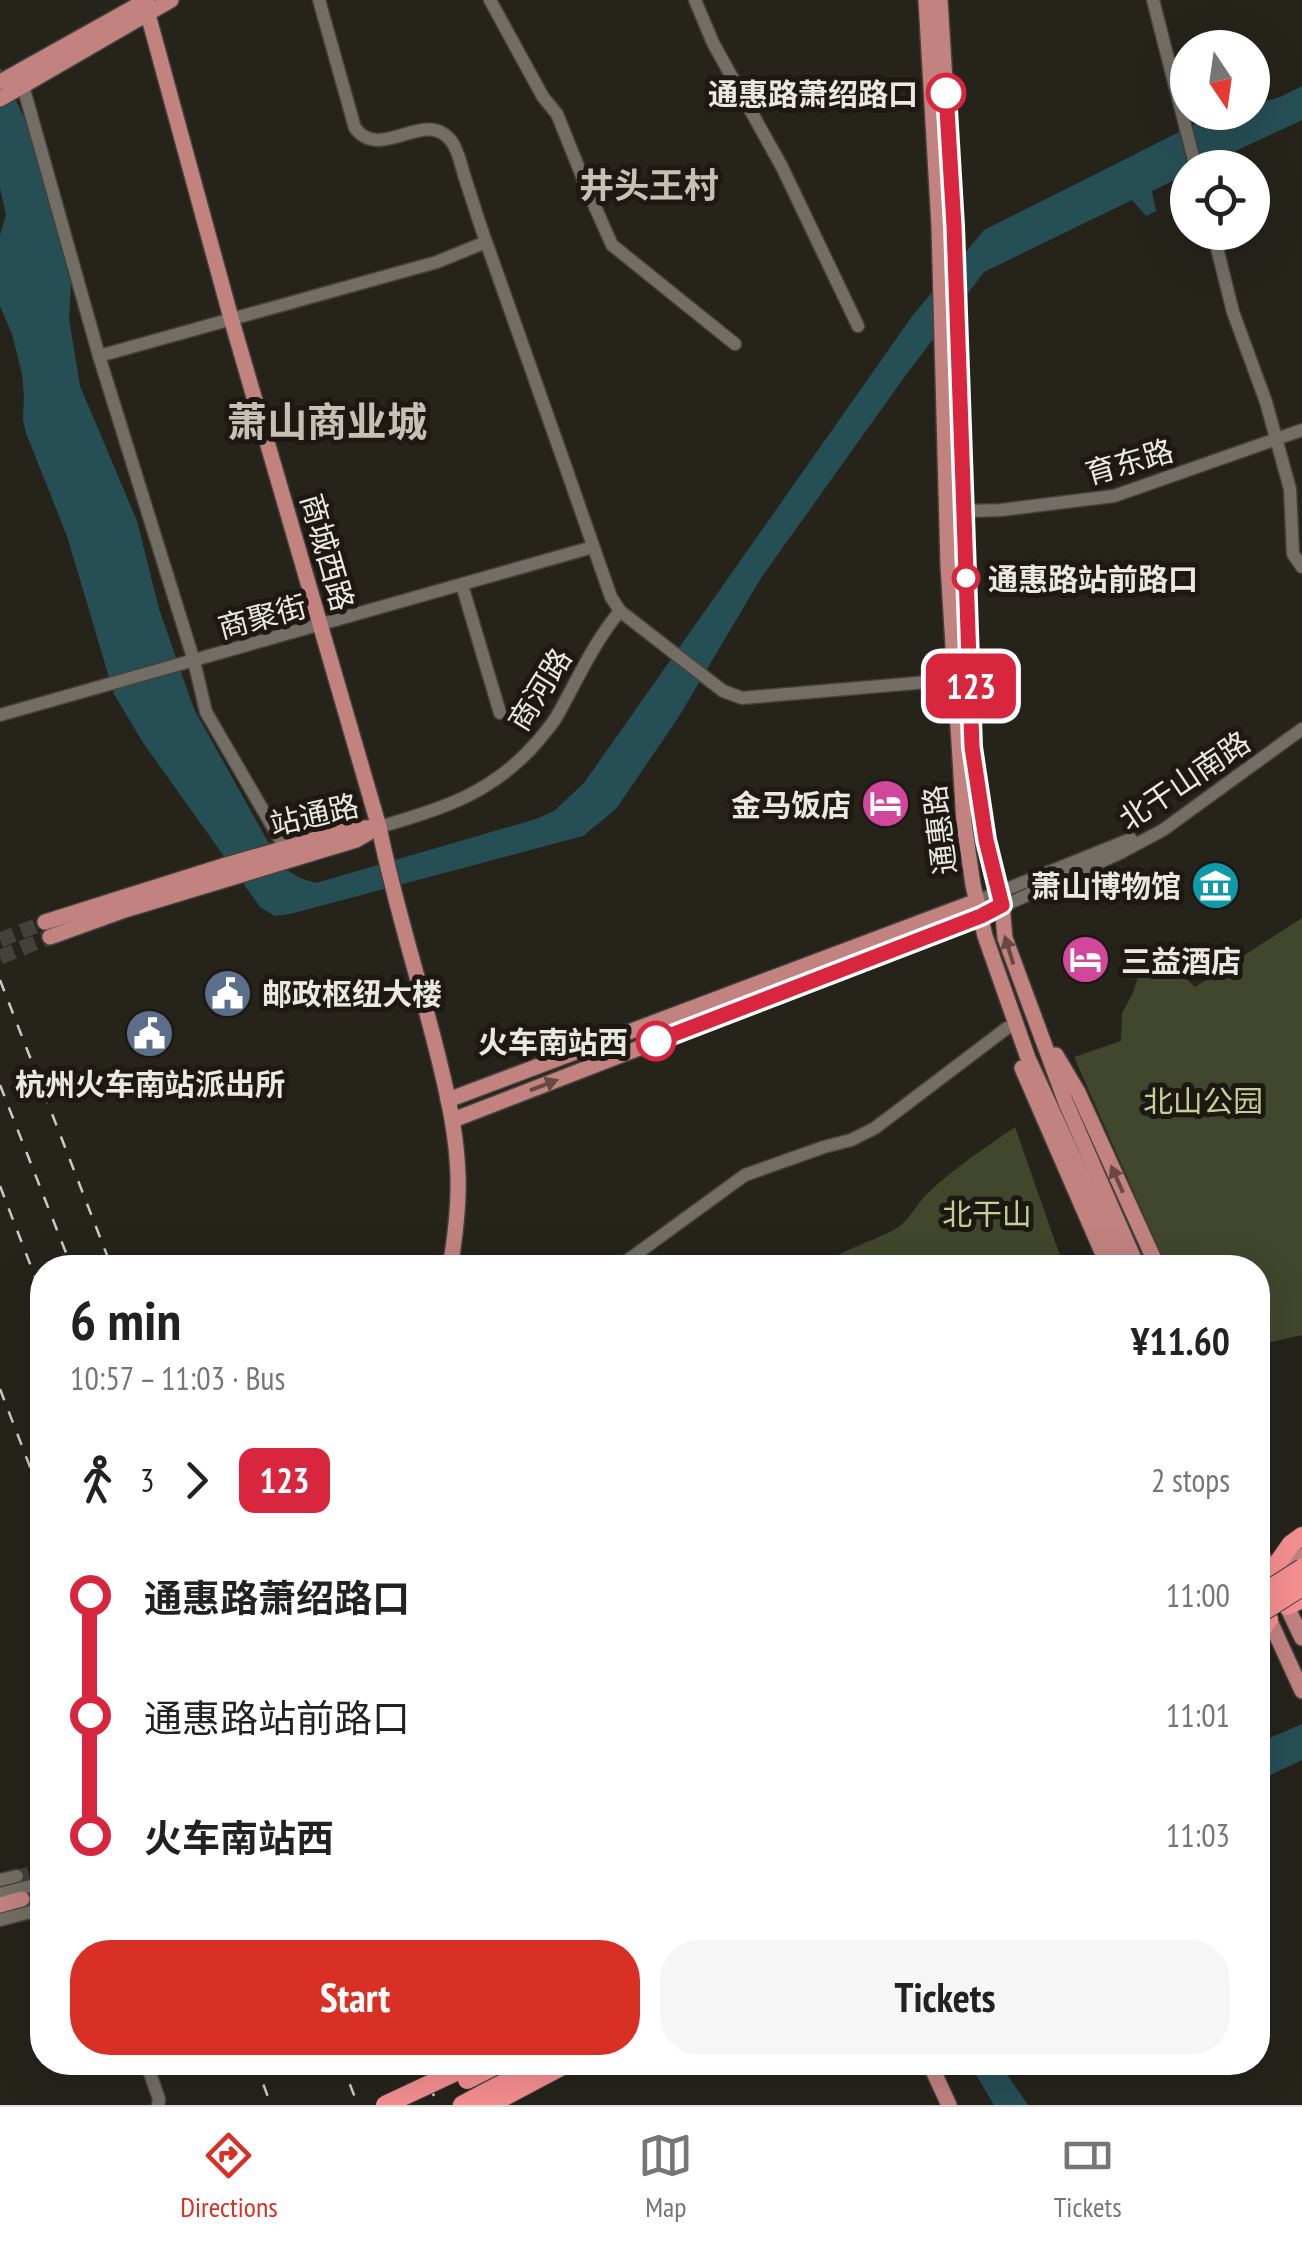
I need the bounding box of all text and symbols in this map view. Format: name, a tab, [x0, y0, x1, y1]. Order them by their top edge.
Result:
north arrow	[1170, 30, 1270, 130]
map controls	[1170, 30, 1270, 250]
place label: 通惠路萧绍路口	[708, 74, 918, 113]
marker: 通惠路萧绍路口	[927, 74, 965, 112]
button: locate	[1170, 150, 1270, 250]
district label: 井头王村	[579, 162, 719, 208]
district label: 萧山商业城	[227, 395, 427, 447]
street label: 育东路	[1080, 430, 1178, 492]
street label: 商城西路	[293, 489, 363, 615]
place label: 通惠路站前路口	[988, 559, 1198, 598]
marker: 通惠路站前路口	[953, 565, 979, 591]
street label: 商聚街	[213, 586, 311, 646]
street label: 商河路	[499, 641, 579, 737]
line badge: 123	[914, 654, 1028, 718]
text: 123	[946, 663, 996, 709]
street label: 北干山南路	[1111, 722, 1257, 838]
hotel icon: 金马饭店	[860, 778, 912, 830]
street label: 通惠路	[914, 783, 964, 877]
street label: 站通路	[266, 785, 362, 843]
place label: 金马饭店	[731, 785, 851, 824]
museum icon: 萧山博物馆	[1190, 859, 1242, 911]
place label: 萧山博物馆	[1031, 866, 1181, 905]
hotel icon: 三益酒店	[1060, 934, 1112, 986]
one-way arrow	[1001, 935, 1016, 965]
place label: 三益酒店	[1121, 941, 1241, 980]
public building icon: 邮政枢纽大楼	[201, 967, 253, 1019]
place label: 邮政枢纽大楼	[262, 974, 442, 1013]
public building icon: 杭州火车南站派出所	[124, 1008, 176, 1060]
place label: 火车南站西	[478, 1022, 628, 1061]
marker: 火车南站西	[637, 1022, 675, 1060]
place label: 杭州火车南站派出所	[15, 1064, 285, 1103]
one-way arrow	[529, 1076, 559, 1092]
park label: 北山公园	[1143, 1081, 1263, 1120]
one-way arrow	[1109, 1164, 1126, 1193]
park label: 北干山	[942, 1194, 1032, 1233]
text: 6 min	[70, 1284, 181, 1355]
text: ¥11.60	[1131, 1316, 1230, 1365]
text: 10:57 – 11:03 · Bus	[70, 1357, 285, 1399]
icon: walk	[70, 1453, 125, 1508]
icon: forward	[169, 1453, 224, 1508]
text: 123	[259, 1457, 310, 1503]
text: 3	[140, 1459, 154, 1501]
text: 2 stops	[1151, 1459, 1230, 1501]
text: 通惠路萧绍路口	[144, 1573, 410, 1622]
text: 11:00	[1166, 1574, 1230, 1616]
text: 通惠路站前路口	[144, 1693, 410, 1742]
text: 11:01	[1166, 1694, 1230, 1736]
text: 火车南站西	[144, 1813, 334, 1862]
text: 11:03	[1166, 1814, 1230, 1856]
button: Start	[70, 1940, 640, 2055]
button: Tickets	[660, 1940, 1230, 2055]
tab: Directions	[180, 2128, 278, 2225]
tab: Map	[638, 2128, 693, 2225]
tab: Tickets	[1054, 2128, 1122, 2225]

